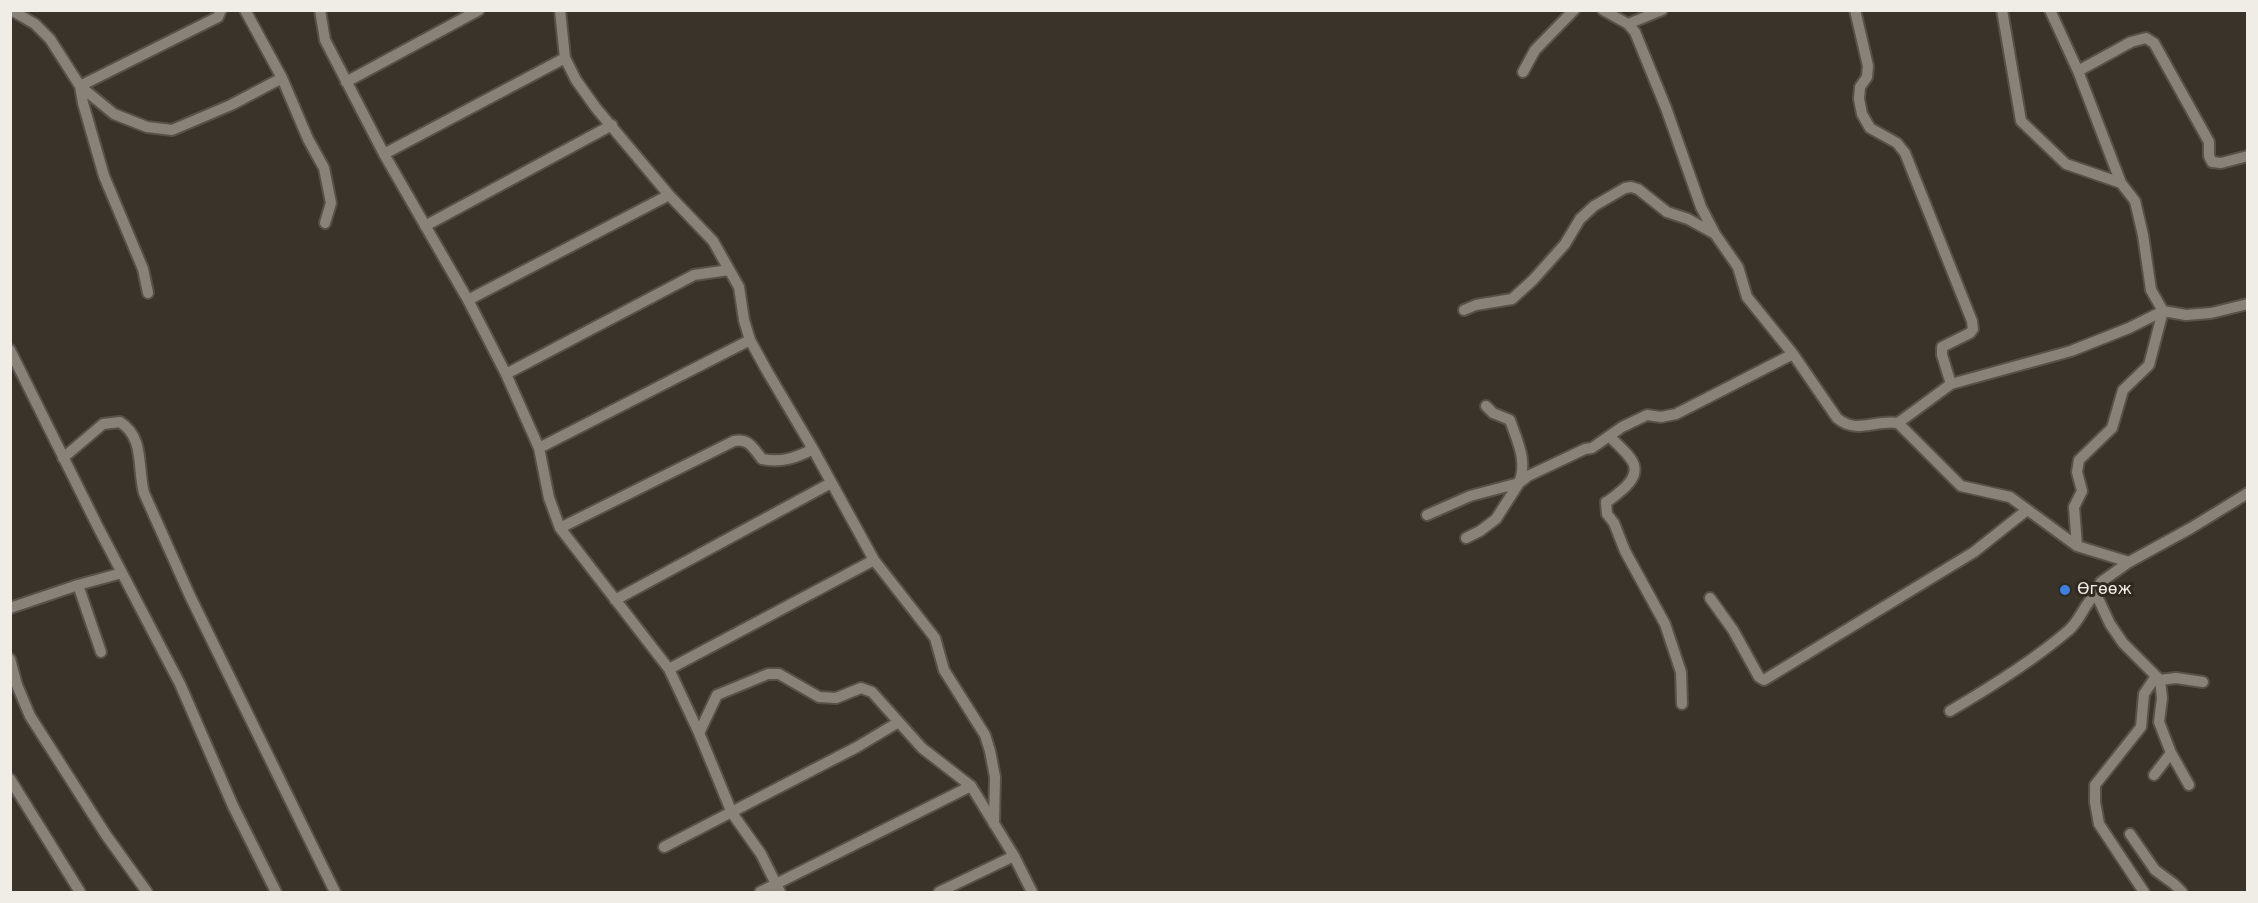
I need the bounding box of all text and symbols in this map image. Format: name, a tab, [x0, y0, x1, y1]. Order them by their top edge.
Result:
place label: Өгөөж	[2077, 580, 2132, 600]
marker: Өгөөж	[2058, 583, 2072, 597]

